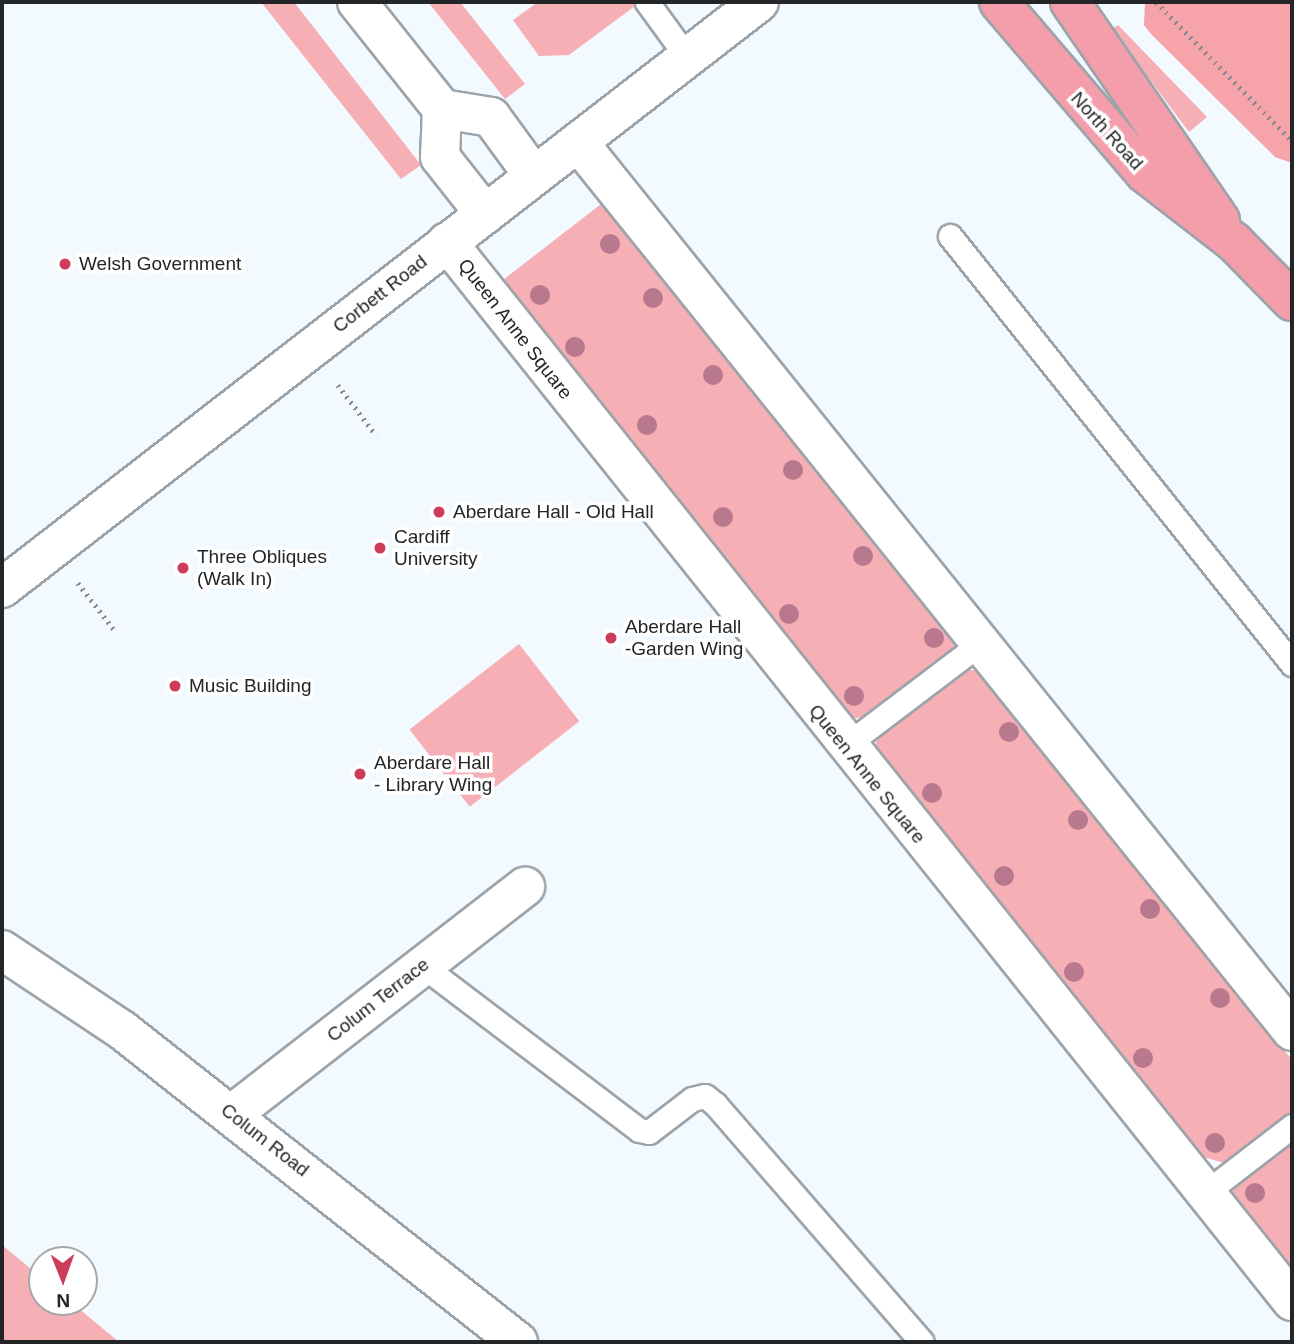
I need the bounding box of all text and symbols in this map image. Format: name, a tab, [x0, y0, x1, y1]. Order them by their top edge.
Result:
street label: North Road	[1066, 87, 1148, 175]
street label: Corbett Road	[328, 250, 432, 338]
place label: Welsh Government	[79, 253, 241, 275]
street label: Queen Anne Square	[453, 254, 577, 404]
marker: Welsh Government	[57, 256, 73, 272]
place label: Aberdare Hall - Old Hall	[453, 501, 654, 523]
marker: Aberdare Hall - Old Hall	[431, 504, 447, 520]
place label: Cardiff University	[394, 526, 477, 570]
marker: Cardiff University	[372, 540, 388, 556]
place label: Three Obliques (Walk In)	[197, 546, 327, 590]
marker: Three Obliques (Walk In)	[175, 560, 191, 576]
place label: Aberdare Hall -Garden Wing	[625, 616, 743, 660]
marker: Aberdare Hall -Garden Wing	[603, 630, 619, 646]
place label: Music Building	[189, 675, 311, 697]
marker: Music Building	[167, 678, 183, 694]
street label: Queen Anne Square	[804, 700, 930, 848]
place label: Aberdare Hall - Library Wing	[374, 752, 492, 796]
marker: Aberdare Hall - Library Wing	[352, 766, 368, 782]
street label: Colum Terrace	[322, 953, 434, 1047]
street label: Colum Road	[216, 1099, 314, 1181]
north arrow	[28, 1246, 98, 1316]
text: N	[56, 1290, 70, 1311]

